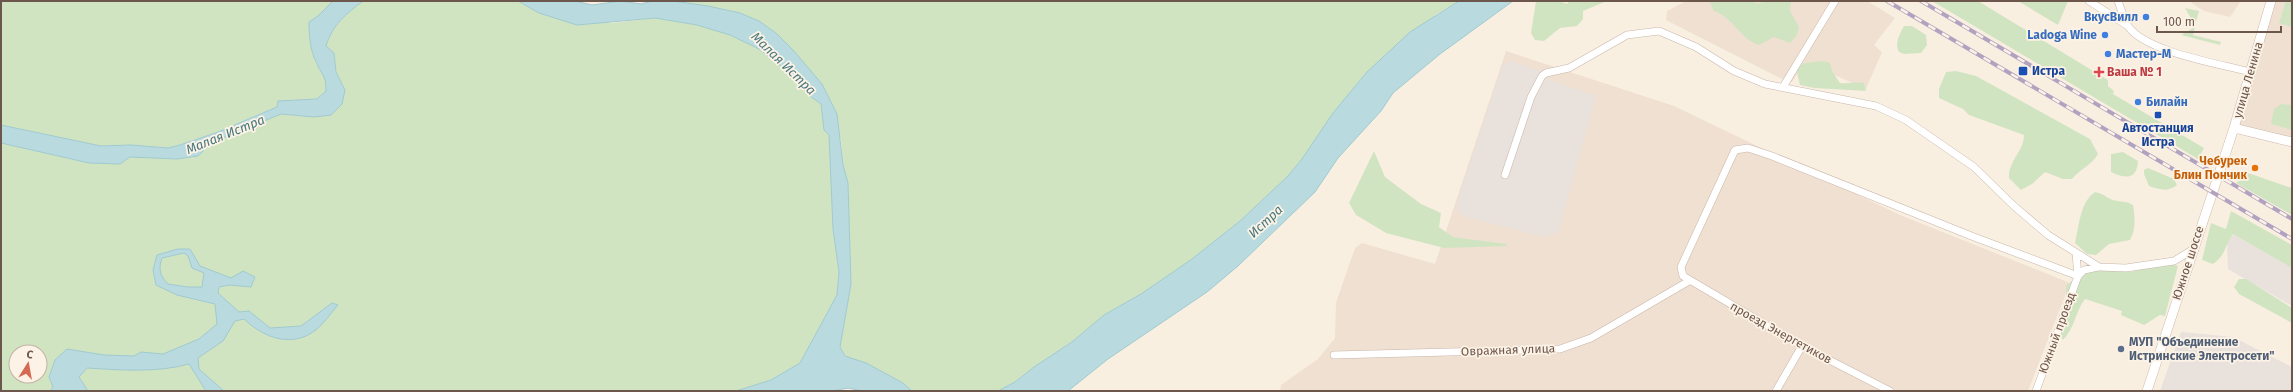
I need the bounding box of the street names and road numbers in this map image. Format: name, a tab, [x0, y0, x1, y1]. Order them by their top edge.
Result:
street label: улица Ленина	[2230, 40, 2266, 120]
street label: Южное шоссе	[2169, 224, 2207, 302]
street label: Южный проезд	[2036, 290, 2078, 376]
street label: проезд Энергетиков	[1728, 299, 1834, 367]
street label: Овражная улица	[1461, 341, 1555, 359]

